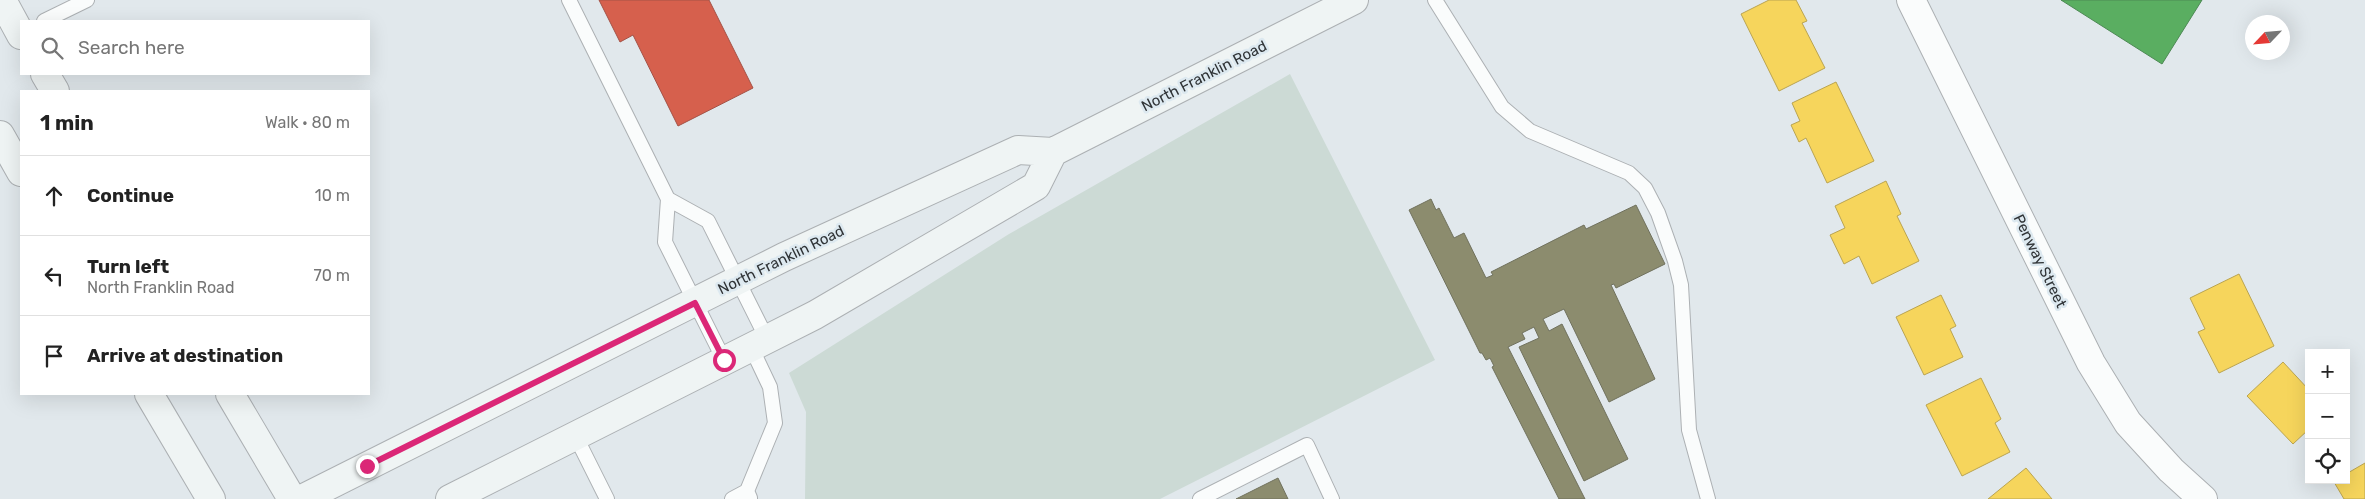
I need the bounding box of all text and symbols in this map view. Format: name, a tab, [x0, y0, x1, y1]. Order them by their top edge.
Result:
north arrow	[2245, 15, 2290, 60]
search box	[20, 20, 370, 75]
icon: search	[38, 34, 66, 62]
text: Search here	[78, 36, 185, 59]
street label: North Franklin Road	[1138, 37, 1270, 115]
text: 1 min	[40, 110, 94, 135]
text: Walk · 80 m	[265, 113, 350, 132]
icon: ahead	[40, 182, 68, 210]
text: Continue	[87, 184, 174, 207]
text: 10 m	[315, 186, 350, 205]
street label: Penway Street	[2010, 211, 2070, 311]
street label: North Franklin Road	[715, 222, 847, 298]
text: Turn left	[87, 255, 169, 278]
icon: left	[40, 262, 68, 290]
text: 70 m	[313, 266, 350, 285]
text: North Franklin Road	[87, 278, 234, 297]
icon: arrive	[40, 342, 68, 370]
text: Arrive at destination	[87, 344, 283, 367]
route start	[713, 349, 736, 372]
map controls	[2305, 349, 2350, 484]
button: +	[2305, 349, 2350, 394]
button: −	[2305, 394, 2350, 439]
button: locate	[2305, 439, 2350, 484]
route end	[356, 455, 379, 478]

